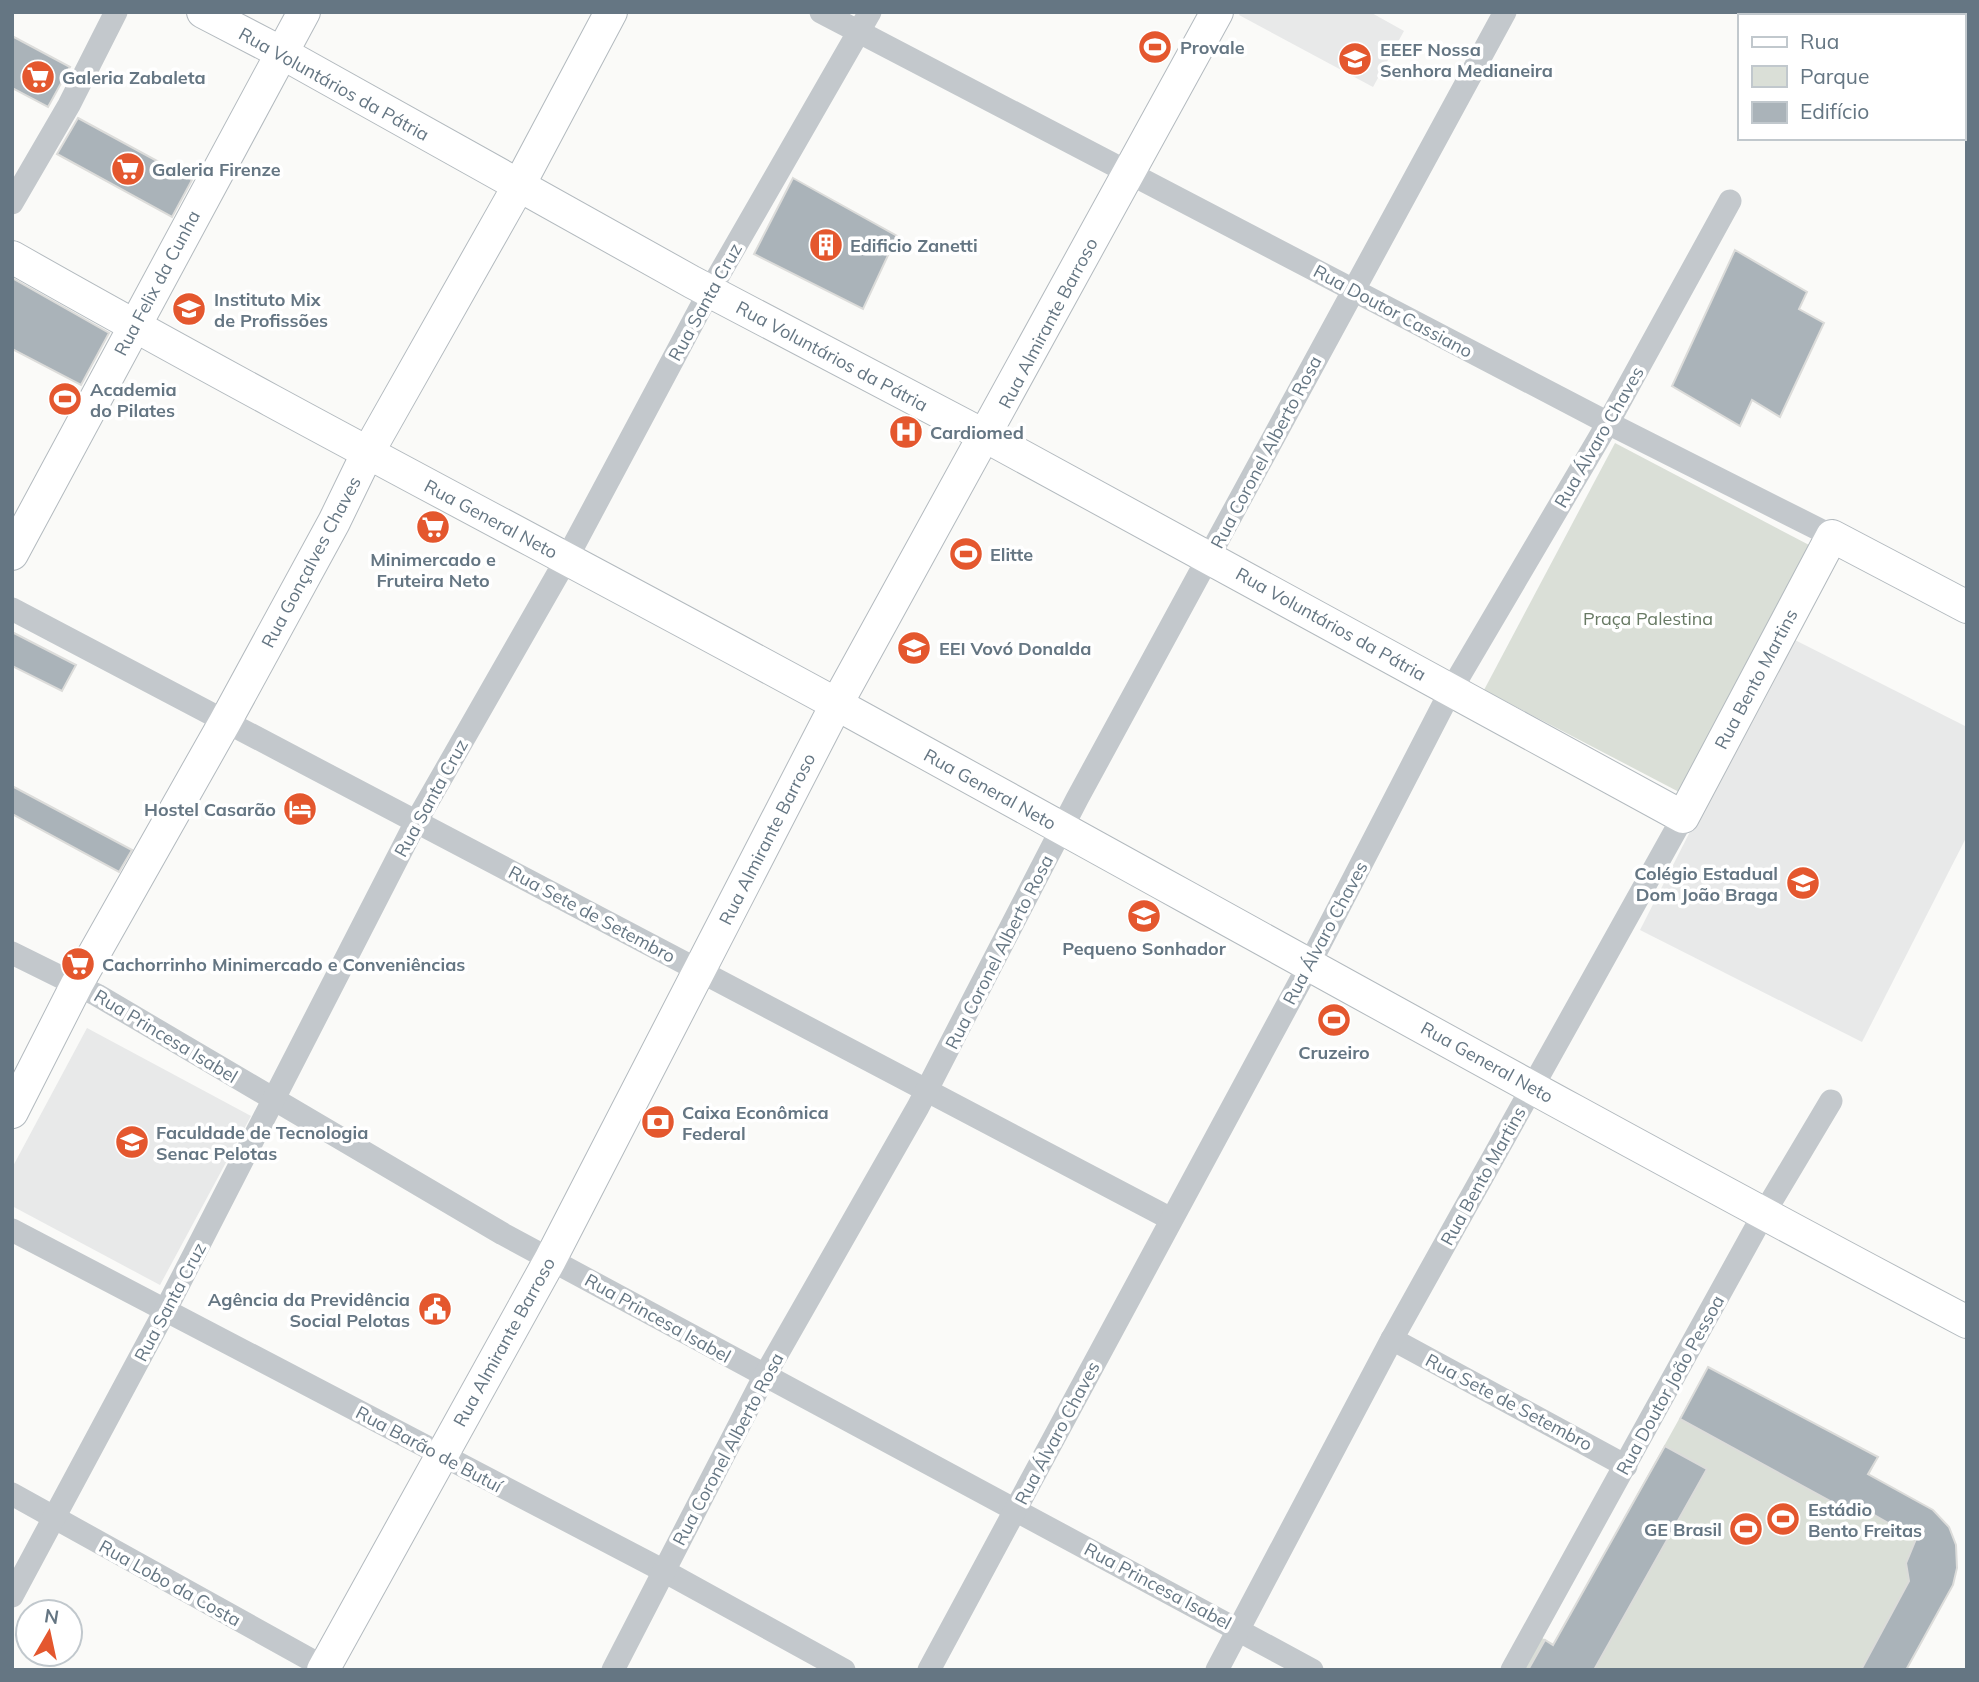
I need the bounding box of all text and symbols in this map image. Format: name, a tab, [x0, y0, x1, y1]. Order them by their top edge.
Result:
legend	[1738, 14, 1965, 140]
street label: Rua Voluntários da Pátria	[235, 22, 433, 146]
sports icon: Provale	[1136, 28, 1174, 66]
text: Rua	[1800, 28, 1839, 54]
place label: Provale	[1180, 36, 1245, 59]
place label: EEEF Nossa Senhora Medianeira	[1380, 38, 1553, 82]
school or university icon: EEEF Nossa Senhora Medianeira	[1336, 40, 1374, 78]
supermarket icon: Galeria Zabaleta	[19, 58, 57, 96]
text: Parque	[1800, 63, 1869, 89]
place label: Galeria Zabaleta	[62, 66, 206, 89]
text: Edifício	[1800, 98, 1869, 124]
supermarket icon: Galeria Firenze	[109, 150, 147, 188]
place label: Galeria Firenze	[152, 158, 281, 181]
street label: Rua Felix da Cunha	[109, 206, 205, 360]
building icon: Edificio Zanetti	[807, 226, 845, 264]
place label: Edificio Zanetti	[850, 234, 978, 257]
street label: Rua Almirante Barroso	[993, 234, 1103, 412]
street label: Rua Santa Cruz	[663, 239, 747, 365]
street label: Rua Doutor Cassiano	[1310, 259, 1476, 363]
place label: Instituto Mix de Profissões	[214, 288, 328, 332]
school or university icon: Instituto Mix de Profissões	[170, 290, 208, 328]
street label: Rua Voluntários da Pátria	[732, 296, 932, 416]
street label: Rua Coronel Alberto Rosa	[1205, 352, 1327, 552]
street label: Rua Álvaro Chaves	[1549, 362, 1649, 512]
place label: Academia do Pilates	[90, 378, 177, 422]
sports icon: Academia do Pilates	[46, 380, 84, 418]
hospital icon: Cardiomed	[887, 413, 925, 451]
place label: Cardiomed	[930, 421, 1024, 444]
street label: Rua Gonçalves Chaves	[256, 472, 366, 652]
street label: Rua General Neto	[420, 474, 562, 564]
supermarket icon: Minimercado e Fruteira Neto	[414, 508, 452, 546]
sports icon: Elitte	[947, 535, 985, 573]
place label: Elitte	[990, 543, 1033, 566]
place label: Minimercado e Fruteira Neto	[370, 548, 496, 592]
street label: Rua Voluntários da Pátria	[1232, 562, 1430, 686]
street label: Rua Bento Martins	[1709, 605, 1803, 753]
park label: Praça Palestina	[1583, 607, 1713, 630]
school or university icon: EEI Vovó Donalda	[895, 629, 933, 667]
place label: EEI Vovó Donalda	[939, 637, 1091, 660]
street label: Rua Santa Cruz	[389, 735, 473, 861]
street label: Rua General Neto	[920, 743, 1060, 835]
street label: Rua Almirante Barroso	[714, 749, 820, 929]
hotel icon: Hostel Casarão	[281, 790, 319, 828]
place label: Hostel Casarão	[144, 798, 276, 821]
street label: Rua Coronel Alberto Rosa	[940, 851, 1058, 1053]
street label: Rua Álvaro Chaves	[1277, 857, 1373, 1009]
street label: Rua Sete de Setembro	[505, 860, 679, 968]
place label: Colégio Estadual Dom João Braga	[1634, 862, 1778, 906]
school or university icon: Colégio Estadual Dom João Braga	[1784, 864, 1822, 902]
school or university icon: Pequeno Sonhador	[1125, 897, 1163, 935]
place label: Pequeno Sonhador	[1062, 937, 1227, 960]
supermarket icon: Cachorrinho Minimercado e Conveniências	[59, 945, 97, 983]
place label: Cachorrinho Minimercado e Conveniências	[102, 953, 465, 976]
street label: Rua Princesa Isabel	[90, 984, 242, 1088]
sports icon: Cruzeiro	[1315, 1001, 1353, 1039]
street label: Rua General Neto	[1417, 1016, 1557, 1108]
place label: Cruzeiro	[1298, 1041, 1370, 1064]
place label: Caixa Econômica Federal	[682, 1101, 829, 1145]
street label: Rua Bento Martins	[1435, 1102, 1531, 1250]
bank icon: Caixa Econômica Federal	[639, 1103, 677, 1141]
place label: Faculdade de Tecnologia Senac Pelotas	[156, 1121, 368, 1165]
school or university icon: Faculdade de Tecnologia Senac Pelotas	[113, 1123, 151, 1161]
street label: Rua Santa Cruz	[129, 1239, 211, 1365]
street label: Rua Almirante Barroso	[448, 1253, 560, 1431]
street label: Rua Princesa Isabel	[581, 1268, 735, 1368]
place label: Agência da Previdência Social Pelotas	[208, 1288, 410, 1332]
public building icon: Agência da Previdência Social Pelotas	[416, 1290, 454, 1328]
street label: Rua Doutor João Pessoa	[1611, 1291, 1729, 1479]
street label: Rua Sete de Setembro	[1422, 1348, 1596, 1456]
street label: Rua Coronel Alberto Rosa	[667, 1349, 789, 1549]
street label: Rua Álvaro Chaves	[1009, 1357, 1105, 1509]
street label: Rua Barão de Butuí	[352, 1401, 508, 1498]
place label: Estádio Bento Freitas	[1808, 1498, 1922, 1542]
sports icon: Estádio Bento Freitas	[1764, 1500, 1802, 1538]
sports icon: GE Brasil	[1727, 1510, 1765, 1548]
place label: GE Brasil	[1644, 1518, 1722, 1541]
street label: Rua Lobo da Costa	[95, 1535, 245, 1631]
street label: Rua Princesa Isabel	[1080, 1537, 1236, 1635]
north arrow	[14, 1598, 84, 1668]
text: N	[43, 1603, 61, 1629]

